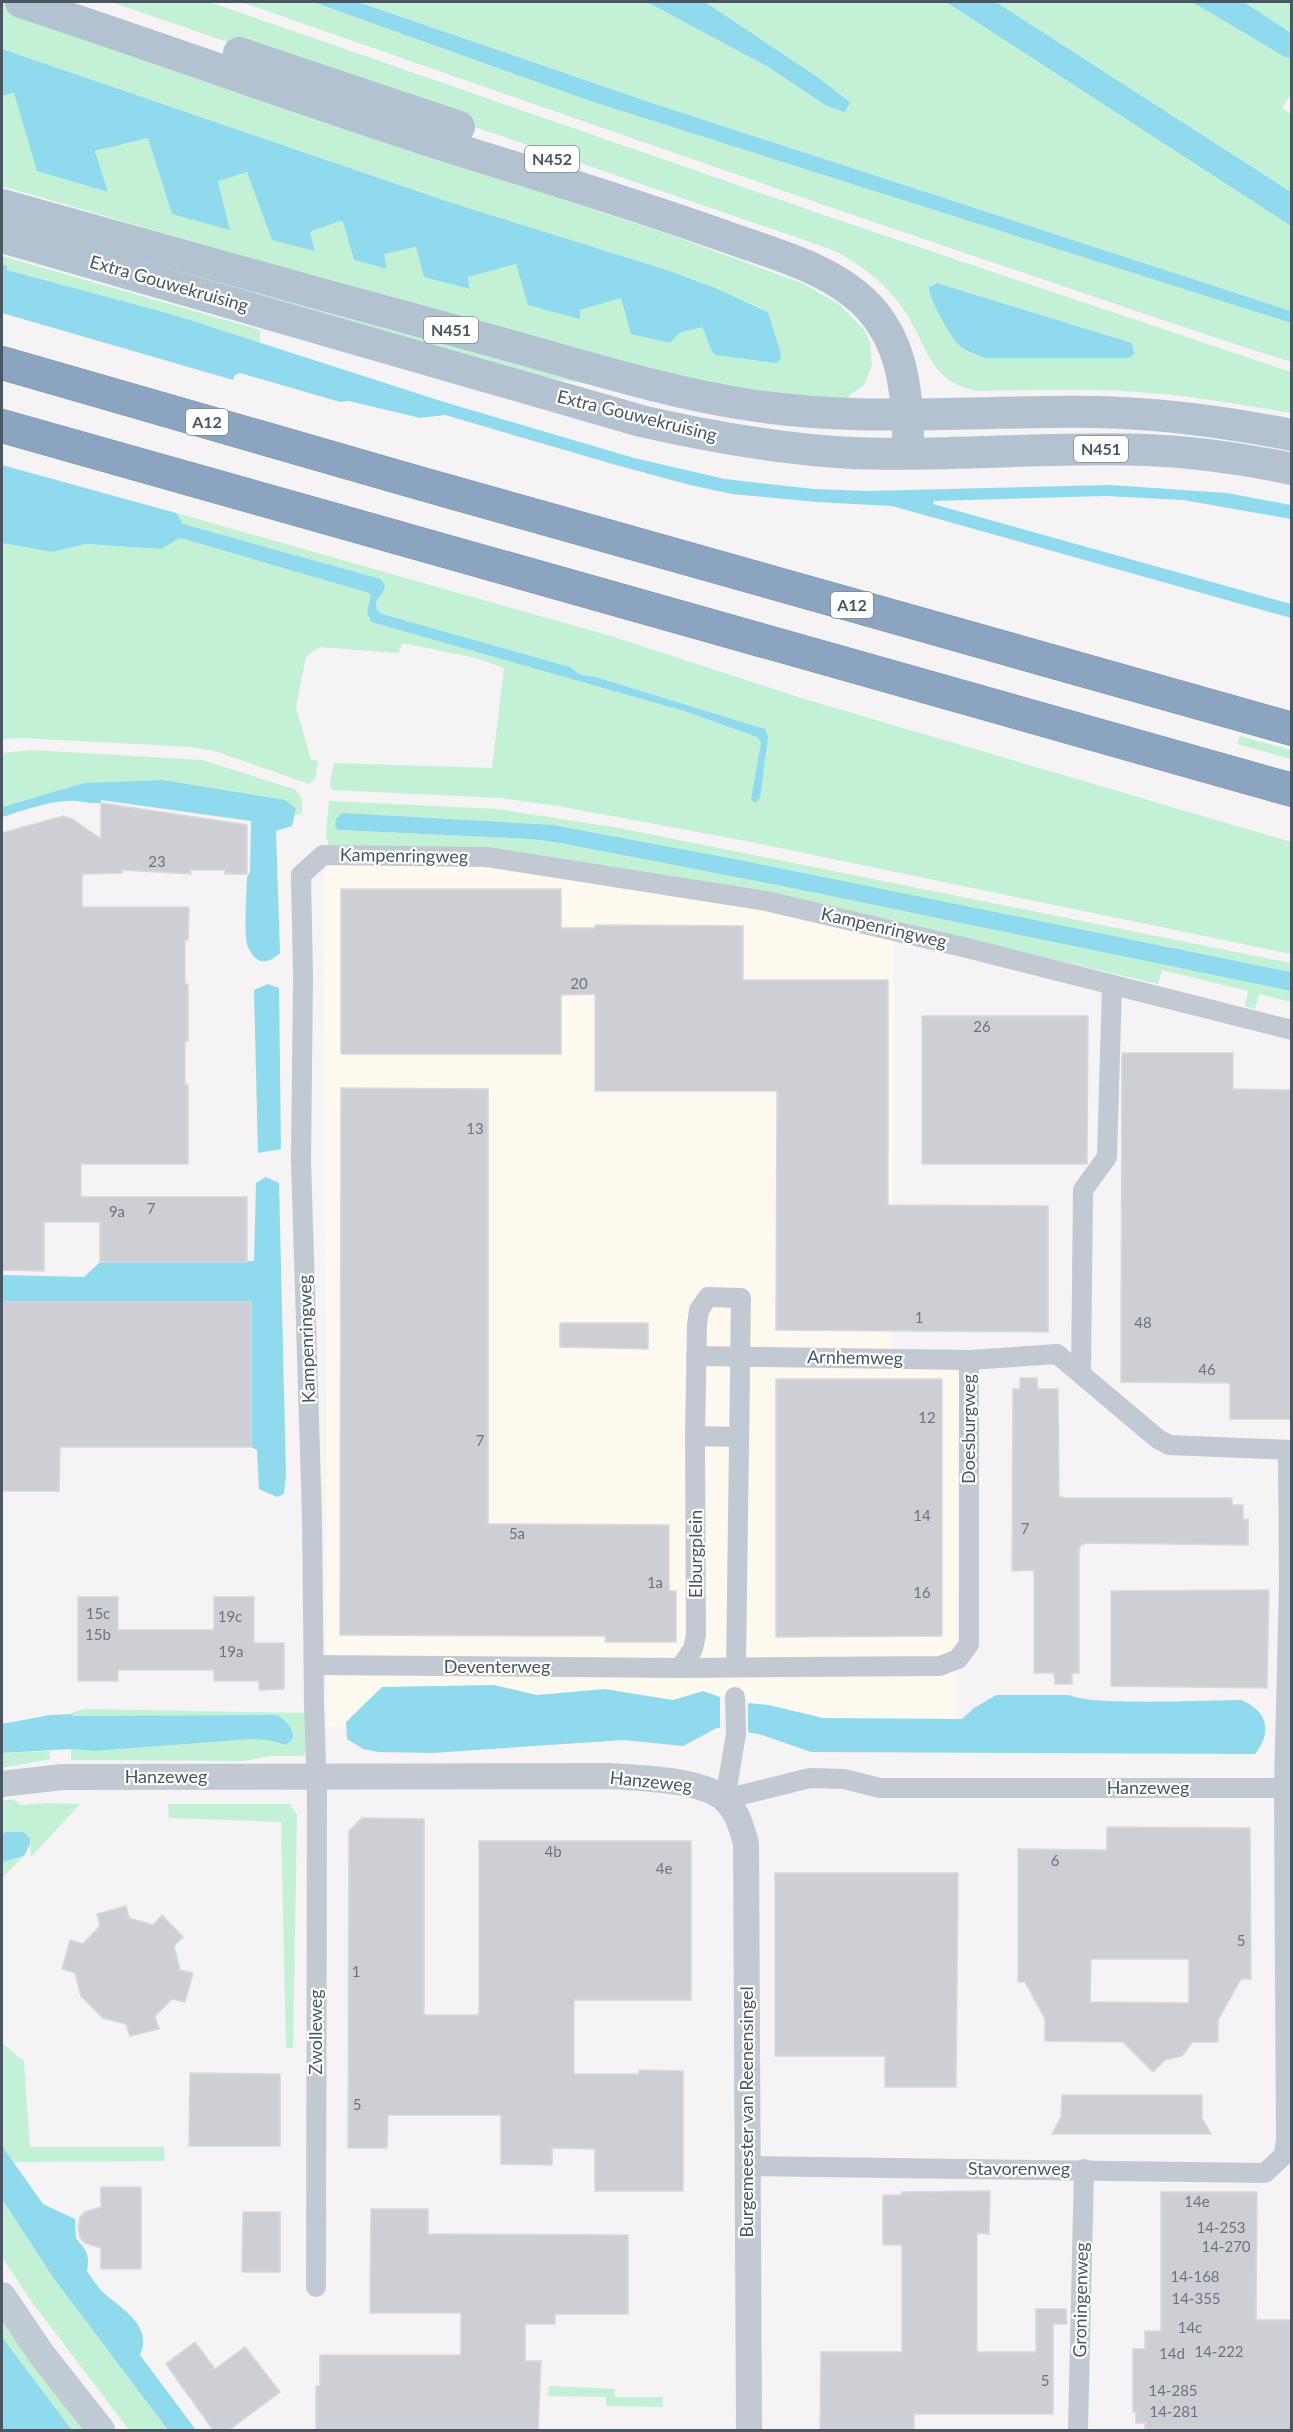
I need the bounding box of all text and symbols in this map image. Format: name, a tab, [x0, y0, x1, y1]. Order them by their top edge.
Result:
road number: N452	[525, 146, 579, 172]
street label: Extra Gouwekruising	[87, 250, 251, 316]
road number: N451	[424, 317, 478, 343]
street label: Extra Gouwekruising	[555, 384, 720, 446]
road number: A12	[186, 409, 228, 435]
road number: N451	[1074, 436, 1128, 462]
road number: A12	[831, 592, 873, 618]
street label: Kampenringweg	[340, 843, 468, 867]
house number: 23	[148, 852, 166, 870]
street label: Kampenringweg	[819, 902, 949, 952]
house number: 20	[570, 974, 588, 992]
house number: 26	[973, 1017, 991, 1035]
house number: 13	[466, 1119, 484, 1137]
house number: 7	[147, 1199, 156, 1217]
house number: 9a	[109, 1202, 125, 1220]
street label: Kampenringweg	[293, 1274, 319, 1404]
house number: 1	[915, 1308, 923, 1326]
house number: 48	[1134, 1313, 1152, 1331]
street label: Arnhemweg	[807, 1345, 903, 1369]
house number: 46	[1198, 1360, 1216, 1378]
street label: Doesburgweg	[957, 1374, 979, 1484]
house number: 12	[918, 1408, 936, 1426]
house number: 7	[476, 1431, 485, 1449]
house number: 14	[913, 1506, 931, 1524]
street label: Elburgplein	[684, 1510, 706, 1598]
house number: 7	[1021, 1519, 1030, 1537]
house number: 5a	[509, 1524, 525, 1542]
house number: 1a	[647, 1573, 663, 1591]
house number: 16	[913, 1583, 931, 1601]
house number: 15c	[86, 1604, 110, 1622]
house number: 19c	[218, 1607, 242, 1625]
house number: 15b	[85, 1625, 111, 1643]
house number: 19a	[219, 1642, 243, 1660]
street label: Deventerweg	[444, 1655, 550, 1677]
street label: Hanzeweg	[125, 1765, 207, 1787]
street label: Hanzeweg	[609, 1766, 693, 1796]
street label: Hanzeweg	[1107, 1776, 1189, 1798]
house number: 4b	[544, 1842, 562, 1860]
house number: 6	[1051, 1851, 1060, 1869]
house number: 4e	[656, 1859, 672, 1877]
house number: 5	[1237, 1931, 1245, 1949]
house number: 1	[352, 1962, 360, 1980]
street label: Burgemeester van Reenensingel	[735, 1986, 757, 2238]
street label: Zwolleweg	[304, 1989, 326, 2075]
house number: 5	[353, 2095, 361, 2113]
street label: Stavorenweg	[968, 2157, 1070, 2179]
house number: 14e	[1184, 2192, 1210, 2210]
house number: 14-253	[1196, 2218, 1246, 2236]
house number: 14-270	[1201, 2237, 1251, 2255]
street label: Groningenweg	[1068, 2242, 1092, 2358]
house number: 14-168	[1170, 2267, 1220, 2285]
house number: 14-355	[1171, 2289, 1221, 2307]
house number: 14c	[1178, 2318, 1202, 2336]
house number: 14-222	[1194, 2342, 1244, 2360]
house number: 14d	[1159, 2344, 1185, 2362]
house number: 5	[1041, 2371, 1049, 2389]
house number: 14-285	[1148, 2381, 1198, 2399]
house number: 14-281	[1149, 2402, 1199, 2420]

